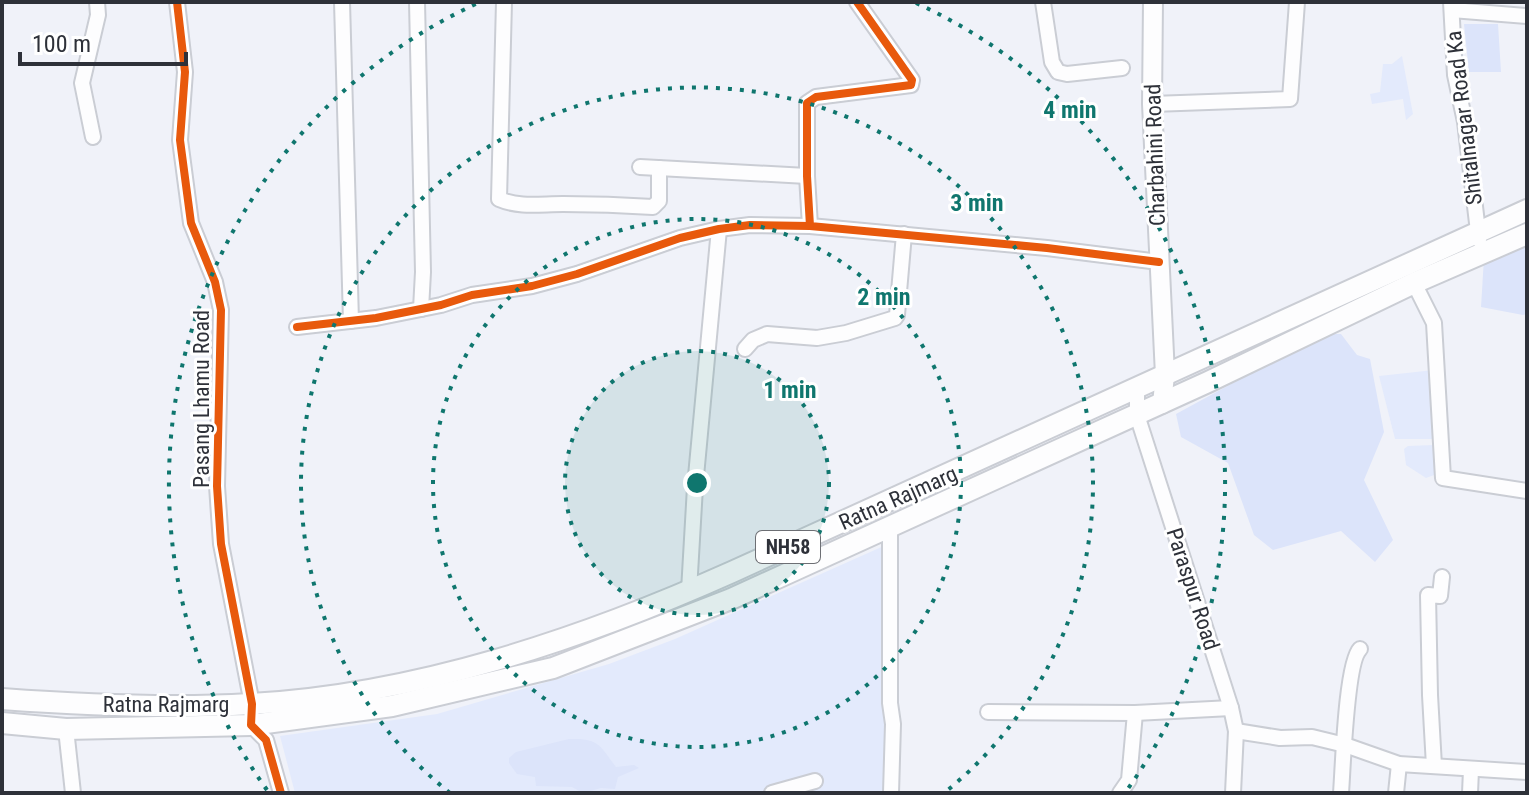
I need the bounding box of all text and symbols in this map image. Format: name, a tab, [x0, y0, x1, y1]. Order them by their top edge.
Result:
scale bar	[20, 16, 186, 66]
street label: Shitalnagar Road Ka	[1441, 29, 1487, 207]
text: 100 m	[32, 30, 91, 58]
street label: Charbahini Road	[1140, 83, 1170, 227]
text: 4 min	[1043, 96, 1097, 124]
text: 3 min	[950, 189, 1004, 217]
text: 2 min	[857, 283, 911, 311]
street label: Pasang Lhamu Road	[189, 310, 214, 488]
text: 1 min	[763, 376, 817, 404]
street label: Ratna Rajmarg	[835, 461, 961, 535]
centre of rings	[683, 469, 711, 497]
street label: Paraspur Road	[1162, 525, 1224, 653]
road number: NH58	[756, 531, 820, 563]
street label: Ratna Rajmarg	[103, 692, 229, 717]

